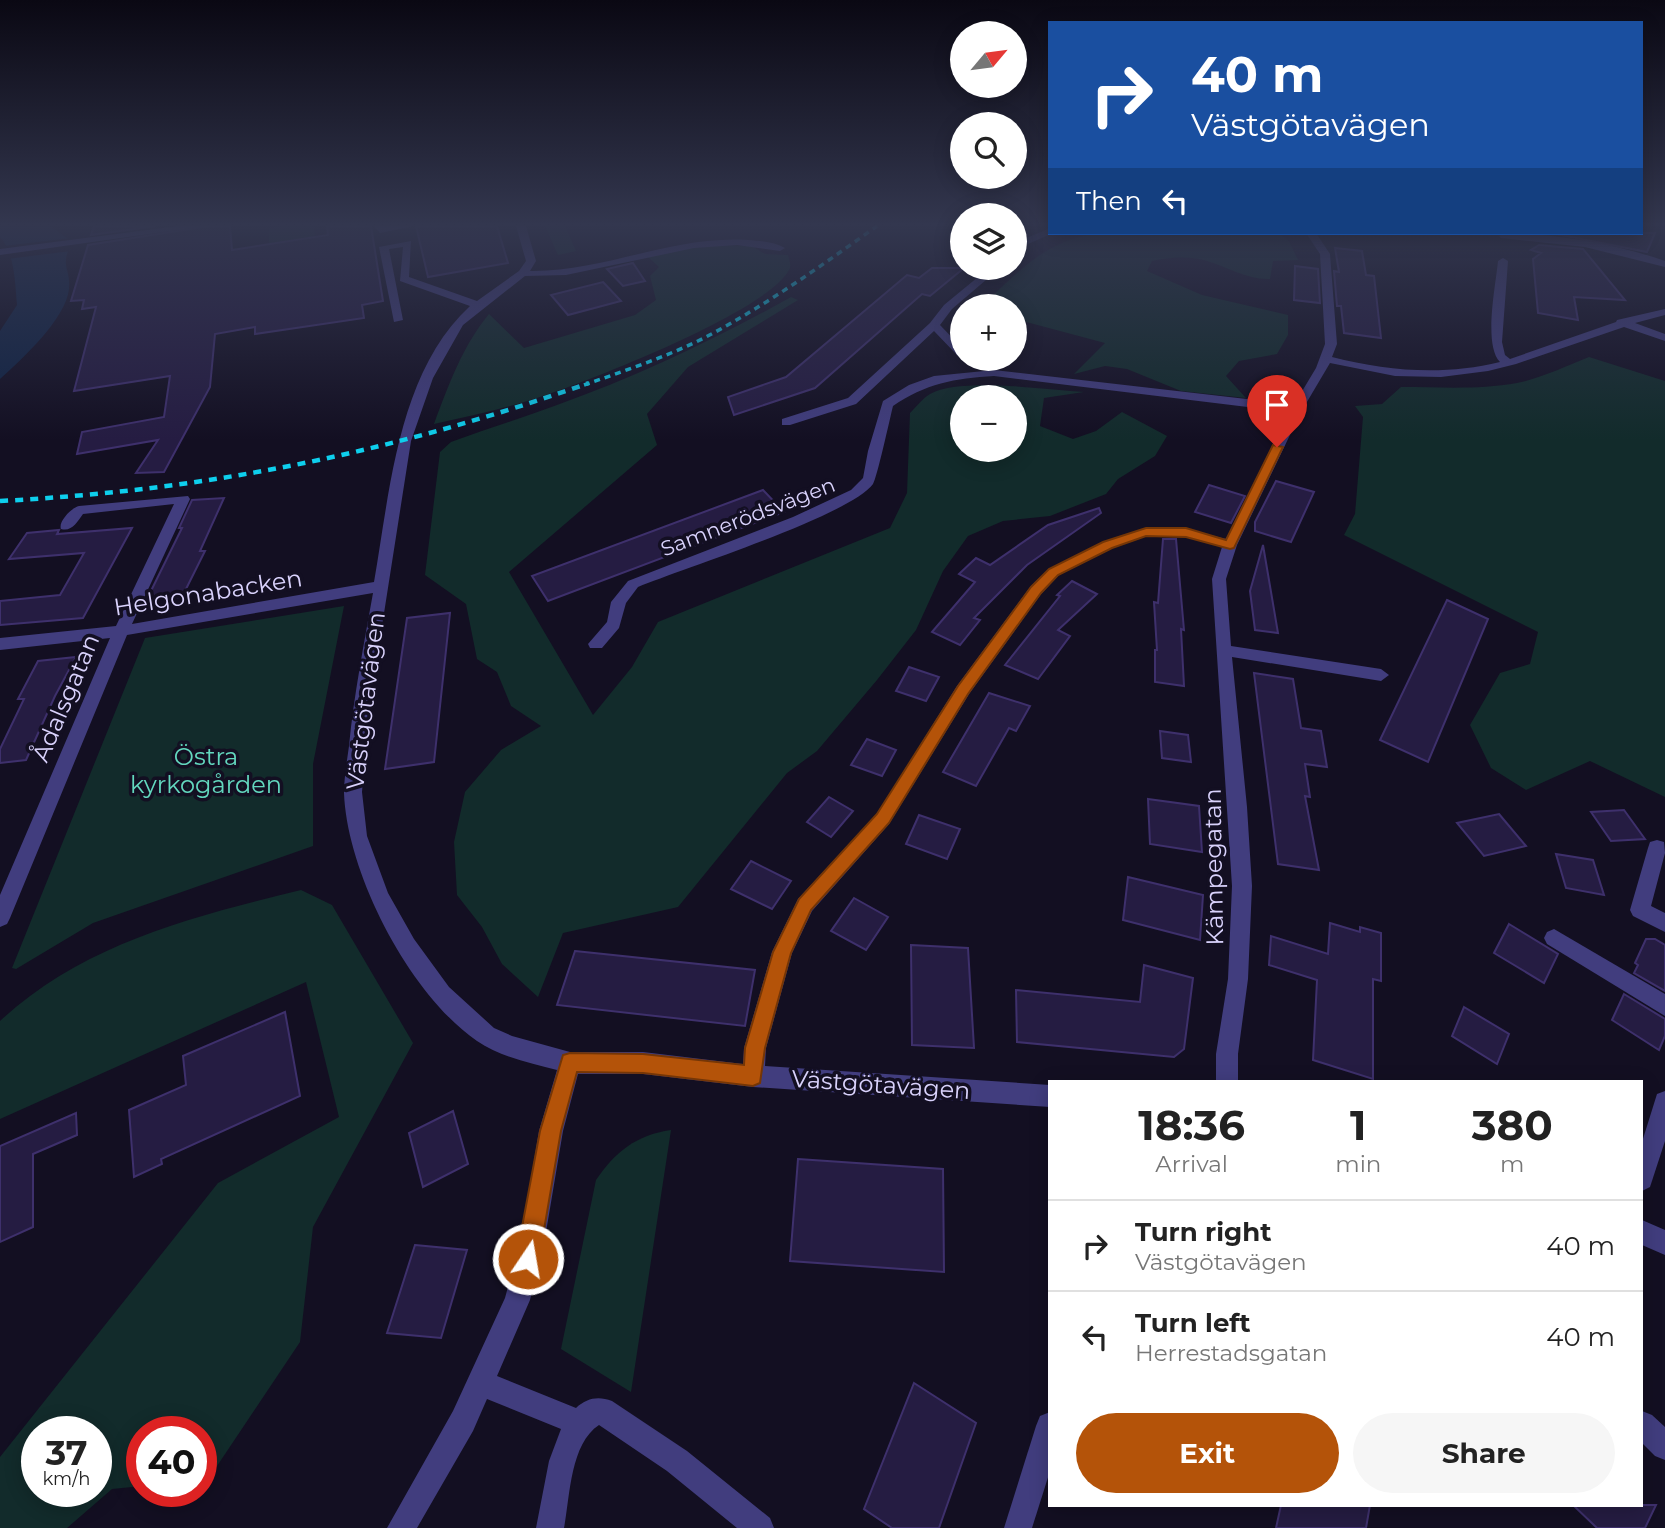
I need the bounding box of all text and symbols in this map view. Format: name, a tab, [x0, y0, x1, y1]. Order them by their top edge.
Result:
north arrow	[950, 21, 1027, 98]
map controls	[950, 21, 1027, 462]
text: 40 m	[1191, 45, 1323, 104]
icon: right	[1076, 49, 1167, 140]
text: Västgötavägen	[1191, 105, 1430, 144]
button: search	[950, 112, 1027, 189]
icon: left	[1156, 182, 1194, 220]
text: Then	[1076, 185, 1142, 217]
button: layers	[950, 203, 1027, 280]
button: +	[950, 294, 1027, 371]
pin	[1247, 375, 1307, 447]
button: −	[950, 385, 1027, 462]
icon: arrive	[1258, 386, 1296, 424]
street label: Samnerödsvägen	[657, 472, 839, 561]
street label: Helgonabacken	[112, 563, 304, 622]
street label: Västgötavägen	[340, 610, 391, 792]
street label: Ådalsgatan	[26, 630, 105, 766]
park label: Östra kyrkogården	[130, 742, 282, 799]
street label: Kämpegatan	[1198, 788, 1229, 946]
street label: Västgötavägen	[791, 1064, 971, 1105]
text: 18:36	[1138, 1099, 1245, 1151]
text: 1	[1350, 1099, 1367, 1151]
text: 380	[1472, 1099, 1553, 1151]
text: Arrival	[1155, 1150, 1228, 1178]
text: min	[1335, 1150, 1381, 1178]
text: m	[1500, 1150, 1524, 1178]
text: Turn right	[1135, 1216, 1271, 1248]
position arrow	[491, 1222, 565, 1296]
icon: right	[1076, 1227, 1114, 1265]
text: 40 m	[1546, 1230, 1615, 1262]
text: Västgötavägen	[1135, 1248, 1307, 1276]
text: Turn left	[1135, 1307, 1251, 1339]
icon: left	[1076, 1318, 1114, 1356]
text: 40 m	[1546, 1321, 1615, 1353]
text: Herrestadsgatan	[1135, 1339, 1327, 1367]
button: Exit	[1076, 1413, 1339, 1493]
button: Share	[1353, 1413, 1615, 1493]
speed limit sign: 40	[126, 1416, 217, 1507]
text: 37	[45, 1431, 88, 1474]
text: km/h	[42, 1468, 91, 1490]

